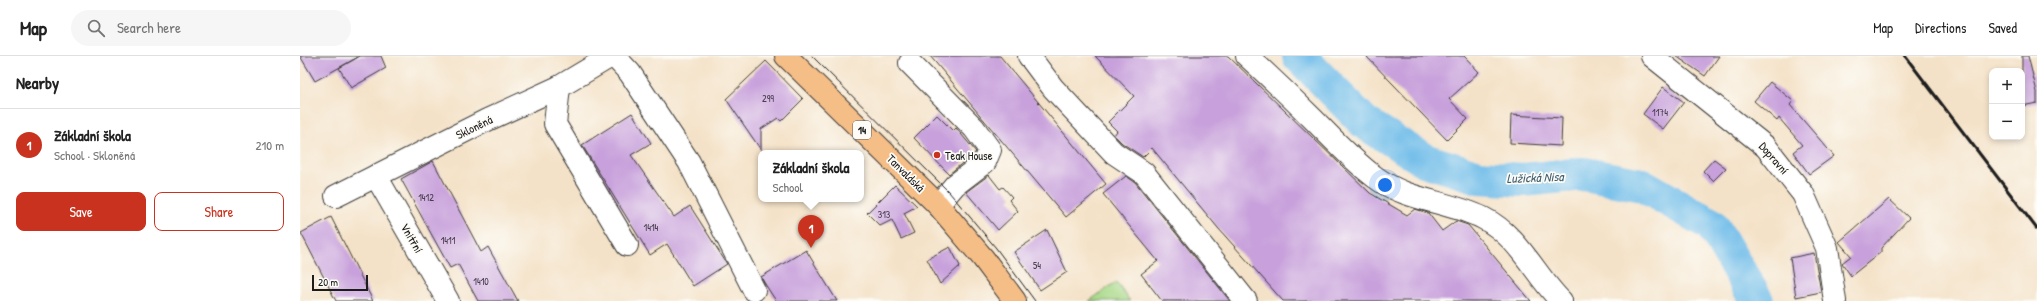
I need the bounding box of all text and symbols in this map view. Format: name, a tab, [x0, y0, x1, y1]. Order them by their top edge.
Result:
search box	[71, 10, 351, 46]
text: Map	[20, 15, 47, 41]
icon: search	[85, 17, 107, 39]
text: Search here	[117, 17, 181, 38]
text: Map	[1873, 18, 1893, 37]
text: Directions	[1915, 18, 1966, 37]
text: Saved	[1988, 18, 2017, 37]
map controls	[1989, 68, 2025, 140]
button: +	[1989, 68, 2025, 104]
text: Nearby	[16, 71, 59, 94]
house number: 299	[762, 92, 774, 105]
button: −	[1989, 104, 2025, 140]
house number: 1174	[1652, 106, 1668, 119]
street label: Skloněná	[453, 111, 495, 143]
road number: 14	[853, 121, 871, 139]
text: Základní škola	[54, 125, 131, 146]
text: 1	[27, 136, 31, 154]
text: 210 m	[256, 136, 284, 154]
street label: Dopravní	[1755, 138, 1793, 178]
text: School · Skloněná	[54, 146, 135, 164]
place label: Teak House	[945, 147, 993, 164]
popup	[758, 150, 864, 202]
street label: Tanvaldská	[883, 150, 929, 196]
marker: Teak House	[932, 150, 942, 160]
text: Základní škola	[773, 157, 849, 178]
water label: Lužická Nisa	[1506, 167, 1566, 187]
your location	[1375, 175, 1395, 195]
text: School	[773, 178, 803, 196]
house number: 1412	[418, 191, 434, 204]
button: Save	[16, 192, 146, 231]
button: Share	[154, 192, 284, 231]
house number: 313	[878, 208, 891, 221]
pin: 1	[798, 215, 824, 248]
street label: Vnitřní	[397, 220, 427, 256]
house number: 1414	[644, 221, 659, 234]
house number: 1411	[441, 234, 456, 247]
house number: 54	[1033, 259, 1041, 272]
scale bar	[312, 273, 368, 292]
text: 20 m	[318, 275, 338, 289]
house number: 1410	[473, 275, 489, 288]

